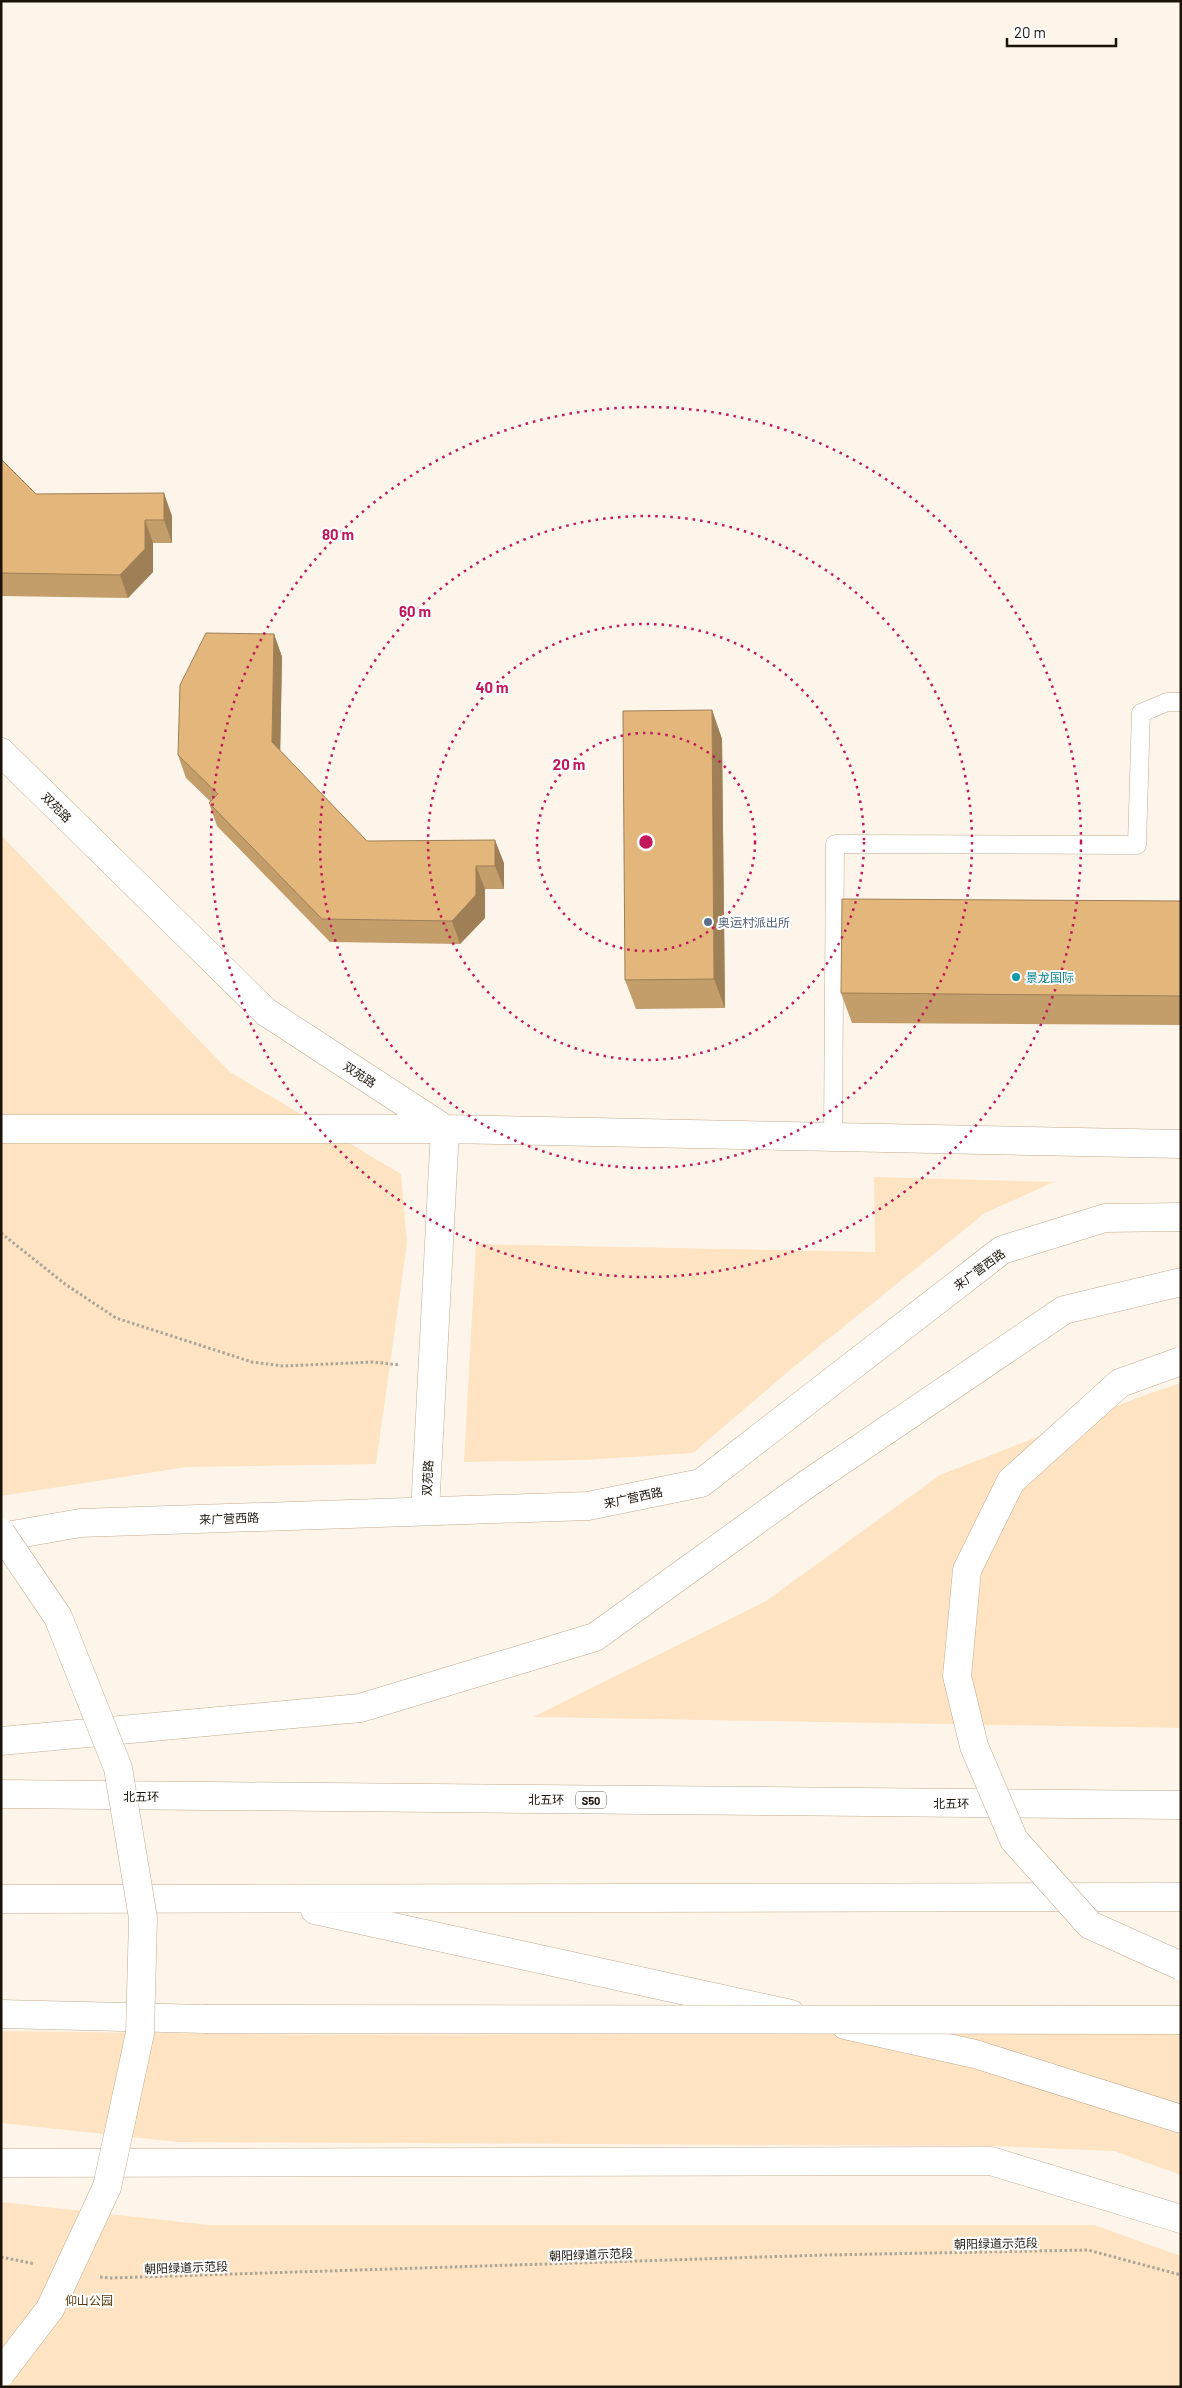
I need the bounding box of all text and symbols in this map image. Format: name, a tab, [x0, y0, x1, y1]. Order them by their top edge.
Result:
scale bar	[1007, 15, 1116, 47]
text: 20 m	[1014, 23, 1046, 41]
text: 80 m	[322, 525, 354, 543]
text: 60 m	[399, 602, 431, 620]
text: 40 m	[475, 678, 509, 696]
text: 20 m	[553, 755, 585, 773]
street label: 双苑路	[39, 789, 75, 825]
centre of rings	[637, 833, 655, 851]
place label: 奥运村派出所	[718, 915, 790, 929]
marker: 奥运村派出所	[702, 916, 714, 928]
place label: 景龙国际	[1026, 970, 1074, 984]
marker: 景龙国际	[1010, 971, 1022, 983]
street label: 双苑路	[341, 1058, 379, 1090]
street label: 来广营西路	[951, 1246, 1007, 1292]
street label: 双苑路	[419, 1460, 435, 1496]
street label: 来广营西路	[602, 1484, 664, 1510]
street label: 来广营西路	[199, 1510, 259, 1526]
street label: 北五环	[123, 1789, 159, 1803]
street label: 北五环	[528, 1792, 564, 1806]
road number: S50	[576, 1792, 606, 1808]
street label: 北五环	[933, 1796, 969, 1810]
street label: 朝阳绿道示范段	[954, 2235, 1038, 2251]
street label: 朝阳绿道示范段	[549, 2246, 633, 2262]
street label: 朝阳绿道示范段	[144, 2259, 228, 2275]
park label: 仰山公园	[65, 2293, 113, 2307]

